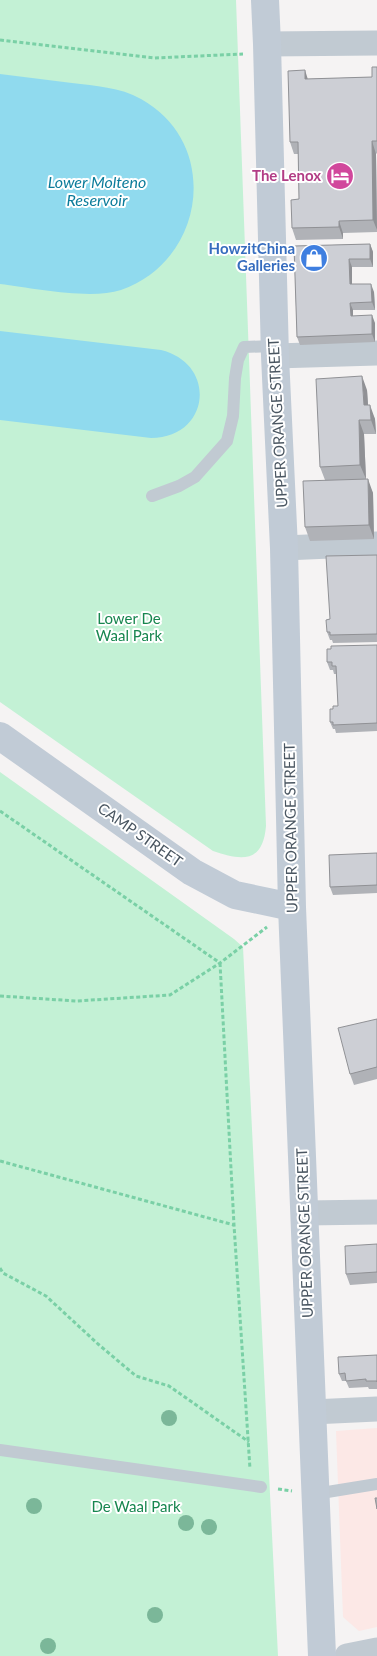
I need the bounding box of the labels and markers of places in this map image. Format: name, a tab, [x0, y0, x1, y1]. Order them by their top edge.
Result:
hotel icon: The Lenox	[325, 161, 355, 191]
place label: The Lenox	[252, 166, 321, 184]
place label: HowzitChina Galleries	[209, 239, 295, 274]
shop icon: HowzitChina Galleries	[299, 243, 329, 273]

